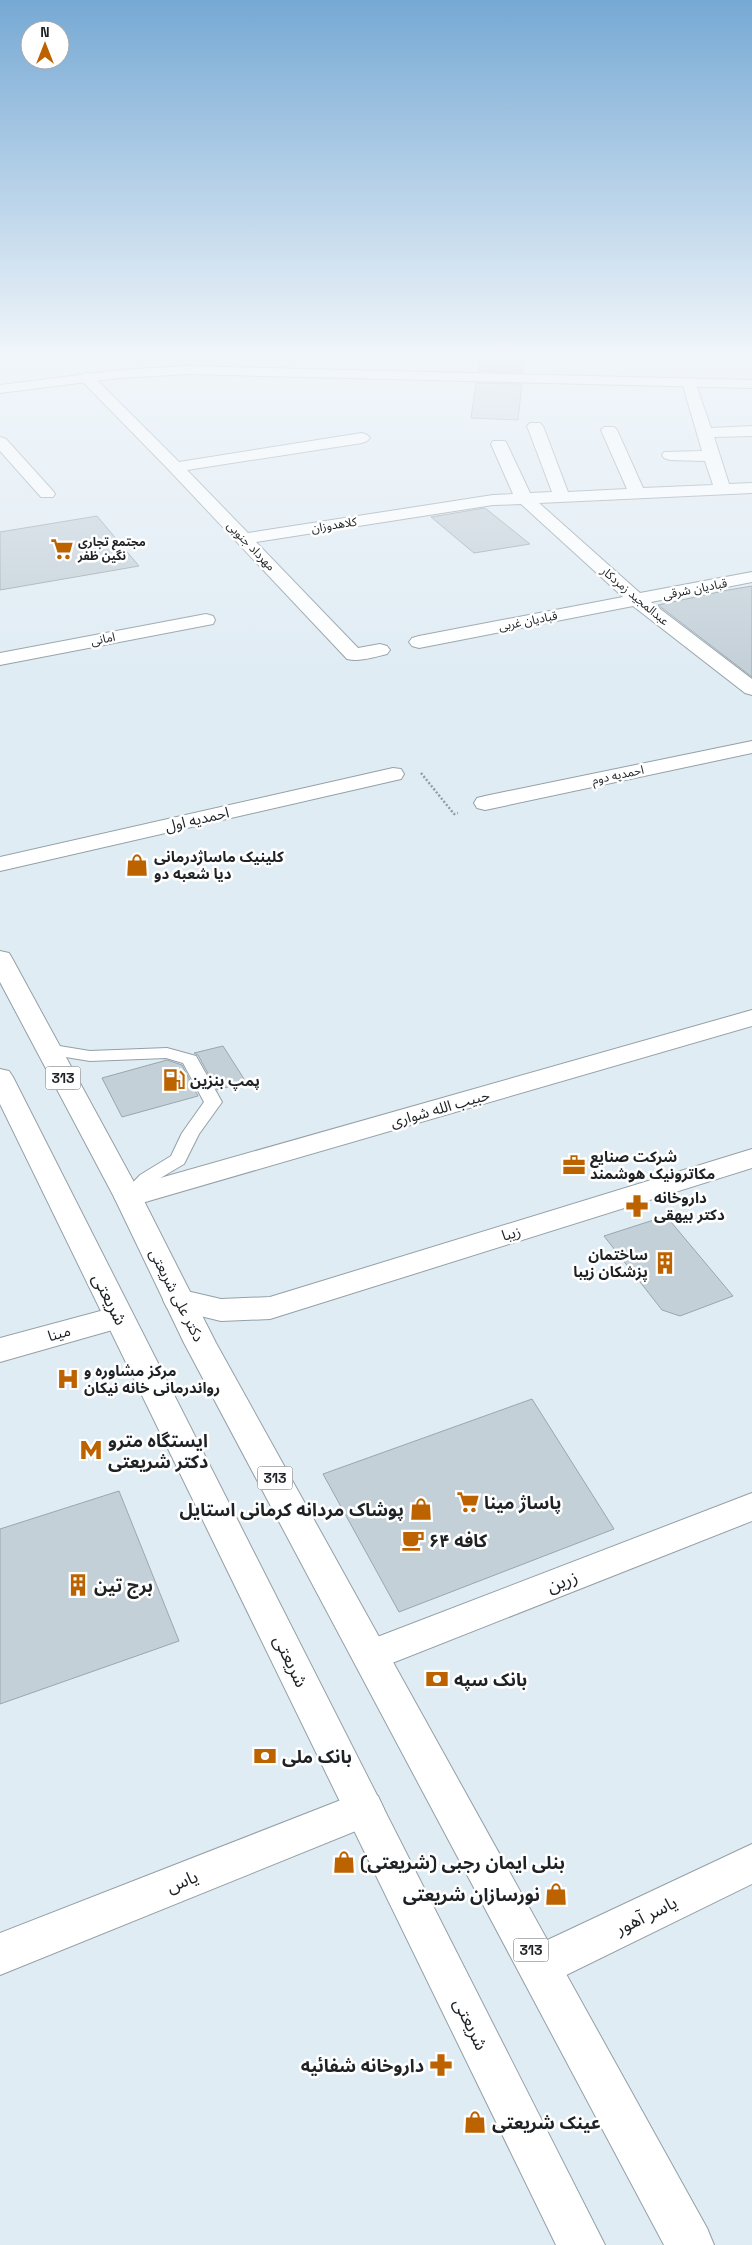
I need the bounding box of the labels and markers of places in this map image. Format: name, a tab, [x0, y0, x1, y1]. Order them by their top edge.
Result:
place label: مجتمع تجاری نگین ظفر	[77, 534, 146, 564]
supermarket icon: مجتمع تجاری نگین ظفر	[49, 536, 75, 562]
place label: کلینیک ماساژدرمانی دیا شعبه دو	[154, 847, 284, 883]
shop icon: کلینیک ماساژدرمانی دیا شعبه دو	[124, 852, 150, 878]
fuel station icon: پمپ بنزین	[161, 1067, 187, 1093]
place label: پمپ بنزین	[190, 1071, 260, 1091]
place label: شرکت صنایع مکاترونیک هوشمند	[590, 1147, 715, 1183]
office icon: شرکت صنایع مکاترونیک هوشمند	[561, 1152, 587, 1178]
place label: داروخانه دکتر بیهقی	[654, 1188, 725, 1224]
pharmacy icon: داروخانه دکتر بیهقی	[624, 1193, 650, 1219]
place label: ساختمان پزشکان زیبا	[573, 1245, 648, 1281]
building icon: ساختمان پزشکان زیبا	[652, 1250, 678, 1276]
place label: مرکز مشاوره و رواندرمانی خانه نیکان	[84, 1361, 220, 1397]
hospital icon: مرکز مشاوره و رواندرمانی خانه نیکان	[55, 1366, 81, 1392]
place label: ایستگاه مترو دکتر شریعتی	[108, 1429, 208, 1473]
metro station icon: ایستگاه مترو دکتر شریعتی	[78, 1437, 104, 1463]
supermarket icon: پاساژ مینا	[455, 1489, 481, 1515]
place label: پاساژ مینا	[484, 1491, 561, 1514]
shop icon: پوشاک مردانه کرمانی استایل	[408, 1496, 434, 1522]
place label: پوشاک مردانه کرمانی استایل	[180, 1498, 404, 1521]
cafe icon: کافه ۶۴	[400, 1527, 426, 1553]
place label: کافه ۶۴	[429, 1529, 488, 1552]
building icon: برج تین	[65, 1572, 91, 1598]
place label: برج تین	[94, 1574, 153, 1599]
bank icon: بانک سپه	[424, 1666, 450, 1692]
place label: بانک سپه	[454, 1668, 527, 1691]
bank icon: بانک ملی	[252, 1743, 278, 1769]
place label: بانک ملی	[282, 1745, 352, 1768]
shop icon: بنلی ایمان رجبی (شریعتی)	[331, 1849, 357, 1875]
place label: بنلی ایمان رجبی (شریعتی)	[360, 1851, 565, 1874]
shop icon: نورسازان شریعتی	[543, 1881, 569, 1907]
place label: نورسازان شریعتی	[403, 1883, 540, 1906]
pharmacy icon: داروخانه شفائیه	[428, 2052, 454, 2078]
place label: داروخانه شفائیه	[301, 2054, 424, 2077]
shop icon: عینک شریعتی	[462, 2109, 488, 2135]
place label: عینک شریعتی	[492, 2111, 601, 2134]

